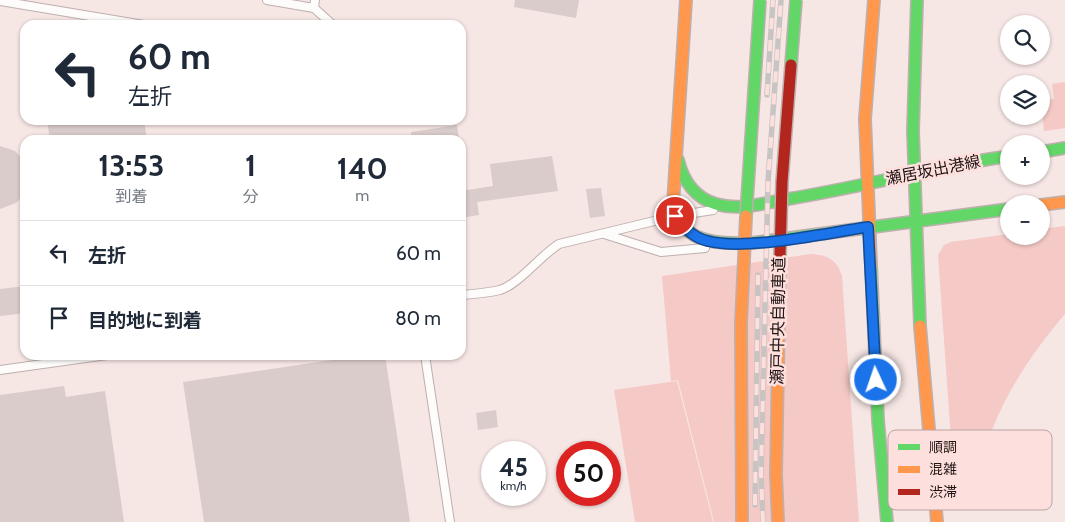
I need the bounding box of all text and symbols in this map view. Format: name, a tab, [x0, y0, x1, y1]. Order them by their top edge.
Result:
map controls	[1000, 15, 1050, 245]
button: search	[1000, 15, 1050, 65]
text: 60 m	[128, 35, 211, 78]
icon: left	[45, 40, 110, 105]
button: layers	[1000, 75, 1050, 125]
text: 左折	[128, 83, 172, 110]
button: +	[1000, 135, 1050, 185]
text: 13:53	[98, 147, 164, 184]
text: 1	[245, 147, 256, 184]
text: 140	[337, 150, 388, 187]
street label: 瀬居坂出港線	[884, 152, 982, 188]
text: m	[355, 186, 369, 205]
text: 到着	[115, 187, 147, 206]
text: 分	[243, 187, 259, 206]
pin	[654, 195, 696, 237]
button: −	[1000, 195, 1050, 245]
icon: arrive	[661, 202, 689, 230]
icon: left	[45, 239, 73, 267]
text: 60 m	[396, 242, 441, 265]
text: 左折	[88, 244, 126, 267]
street label: 瀬戸中央自動車道	[767, 257, 789, 385]
icon: arrive	[45, 304, 73, 332]
text: 80 m	[395, 307, 441, 330]
text: 目的地に到着	[88, 309, 202, 332]
position arrow	[849, 353, 901, 405]
legend	[888, 430, 1052, 510]
text: 順調	[929, 438, 957, 456]
speed limit sign: 50	[556, 441, 621, 506]
text: 45	[499, 452, 528, 482]
text: 混雑	[929, 460, 957, 478]
text: km/h	[500, 478, 527, 493]
text: 渋滞	[929, 483, 957, 501]

